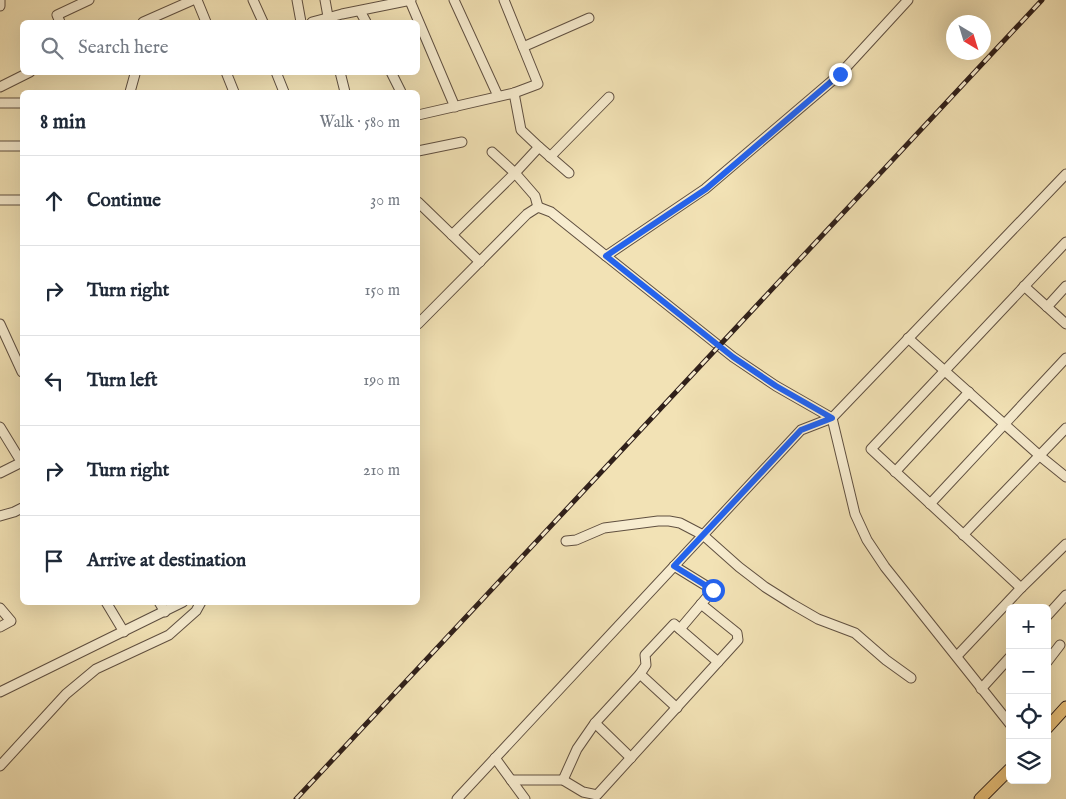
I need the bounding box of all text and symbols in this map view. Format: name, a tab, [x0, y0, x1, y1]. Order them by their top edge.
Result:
north arrow	[946, 15, 991, 60]
search box	[20, 20, 420, 75]
icon: search	[38, 34, 66, 62]
text: Search here	[78, 36, 169, 60]
route end	[829, 63, 852, 86]
text: 8 min	[40, 109, 86, 136]
text: Walk · 580 m	[320, 113, 400, 133]
icon: ahead	[40, 187, 68, 215]
text: Continue	[87, 189, 161, 213]
text: 30 m	[370, 191, 400, 211]
icon: right	[40, 277, 68, 305]
text: Turn right	[87, 279, 169, 303]
text: 150 m	[365, 281, 400, 301]
icon: left	[40, 367, 68, 395]
text: Turn left	[87, 369, 158, 393]
text: 190 m	[363, 371, 400, 391]
icon: right	[40, 457, 68, 485]
text: Turn right	[87, 459, 169, 483]
text: 210 m	[363, 461, 400, 481]
icon: arrive	[40, 547, 68, 575]
text: Arrive at destination	[87, 549, 246, 573]
route start	[702, 579, 725, 602]
map controls	[1006, 604, 1051, 784]
button: +	[1006, 604, 1051, 649]
button: −	[1006, 649, 1051, 694]
button: locate	[1006, 694, 1051, 739]
button: layers	[1006, 739, 1051, 784]

